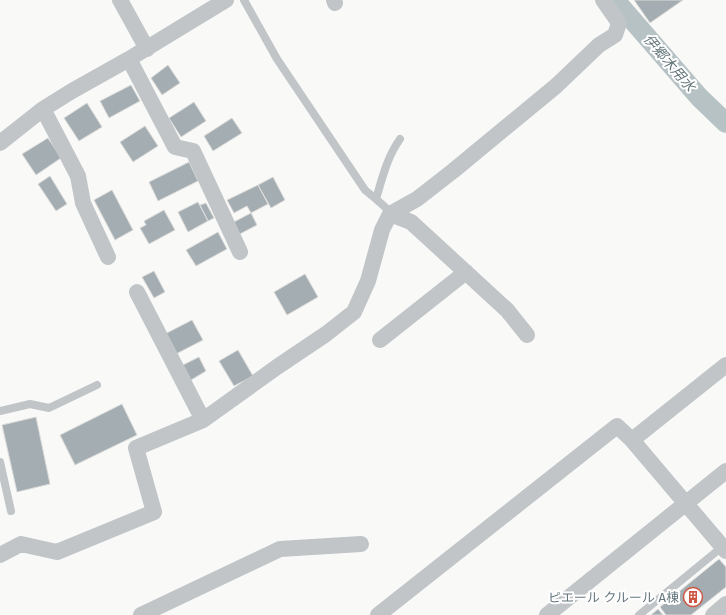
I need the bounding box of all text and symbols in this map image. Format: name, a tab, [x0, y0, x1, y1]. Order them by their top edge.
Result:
water label: 伊郷木用水	[640, 31, 700, 97]
building icon: ピエール クルール A棟	[682, 586, 704, 608]
place label: ピエール クルール A棟	[548, 590, 679, 605]

